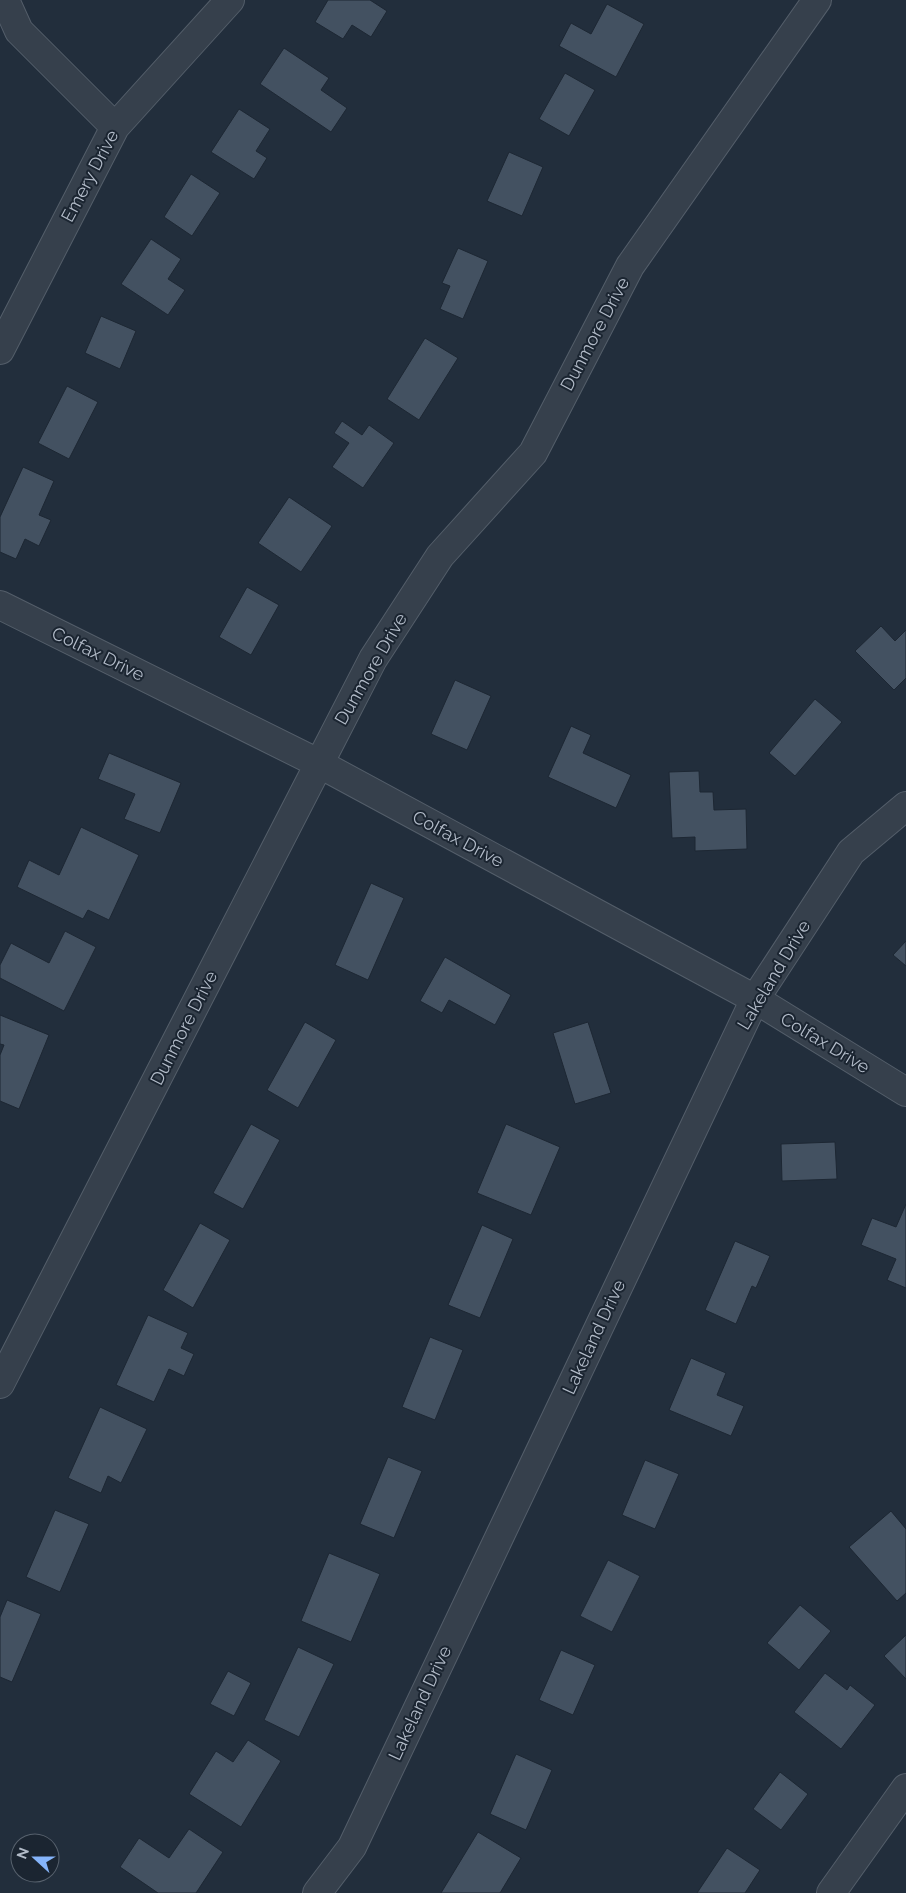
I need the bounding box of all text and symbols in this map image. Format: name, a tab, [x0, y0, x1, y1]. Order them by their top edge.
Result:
street label: Emery Drive	[57, 126, 123, 225]
street label: Dunmore Drive	[556, 273, 633, 394]
street label: Dunmore Drive	[330, 609, 411, 728]
street label: Colfax Drive	[49, 622, 148, 685]
street label: Colfax Drive	[409, 806, 508, 872]
street label: Lakeland Drive	[733, 916, 815, 1033]
street label: Dunmore Drive	[146, 967, 222, 1088]
street label: Colfax Drive	[777, 1008, 874, 1078]
street label: Lakeland Drive	[558, 1276, 629, 1397]
street label: Lakeland Drive	[384, 1642, 455, 1763]
north arrow	[10, 1833, 60, 1883]
text: N	[13, 1845, 32, 1861]

